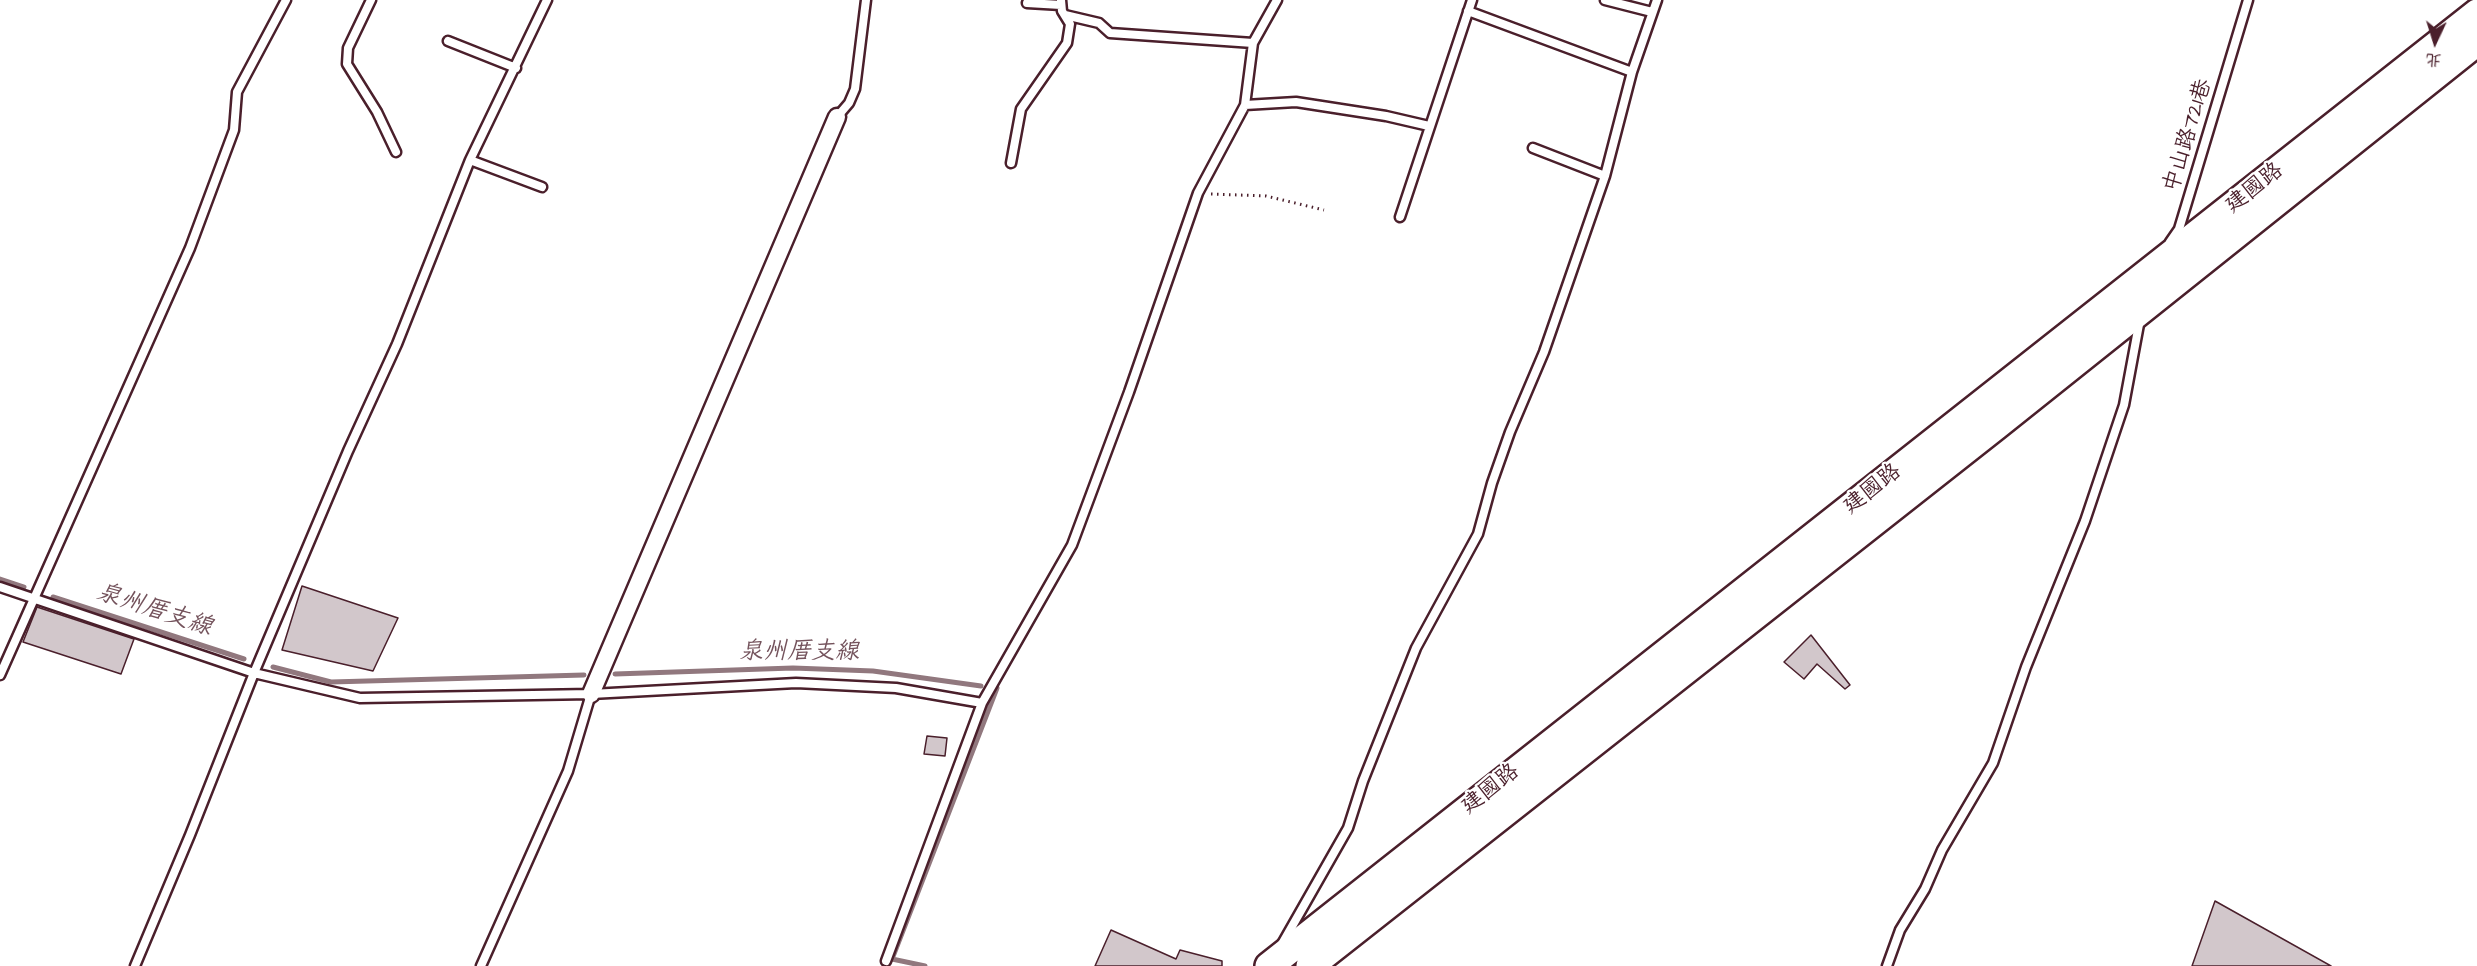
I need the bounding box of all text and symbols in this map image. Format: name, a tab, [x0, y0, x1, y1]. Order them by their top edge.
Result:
north arrow	[2405, 12, 2465, 72]
text: 北	[2425, 48, 2443, 71]
street label: 中山路721巷	[2159, 76, 2219, 196]
street label: 建國路	[2221, 158, 2289, 220]
street label: 建國路	[1839, 459, 1907, 521]
water label: 泉州厝支線	[92, 579, 216, 643]
water label: 泉州厝支線	[739, 639, 859, 667]
street label: 建國路	[1457, 759, 1525, 821]

